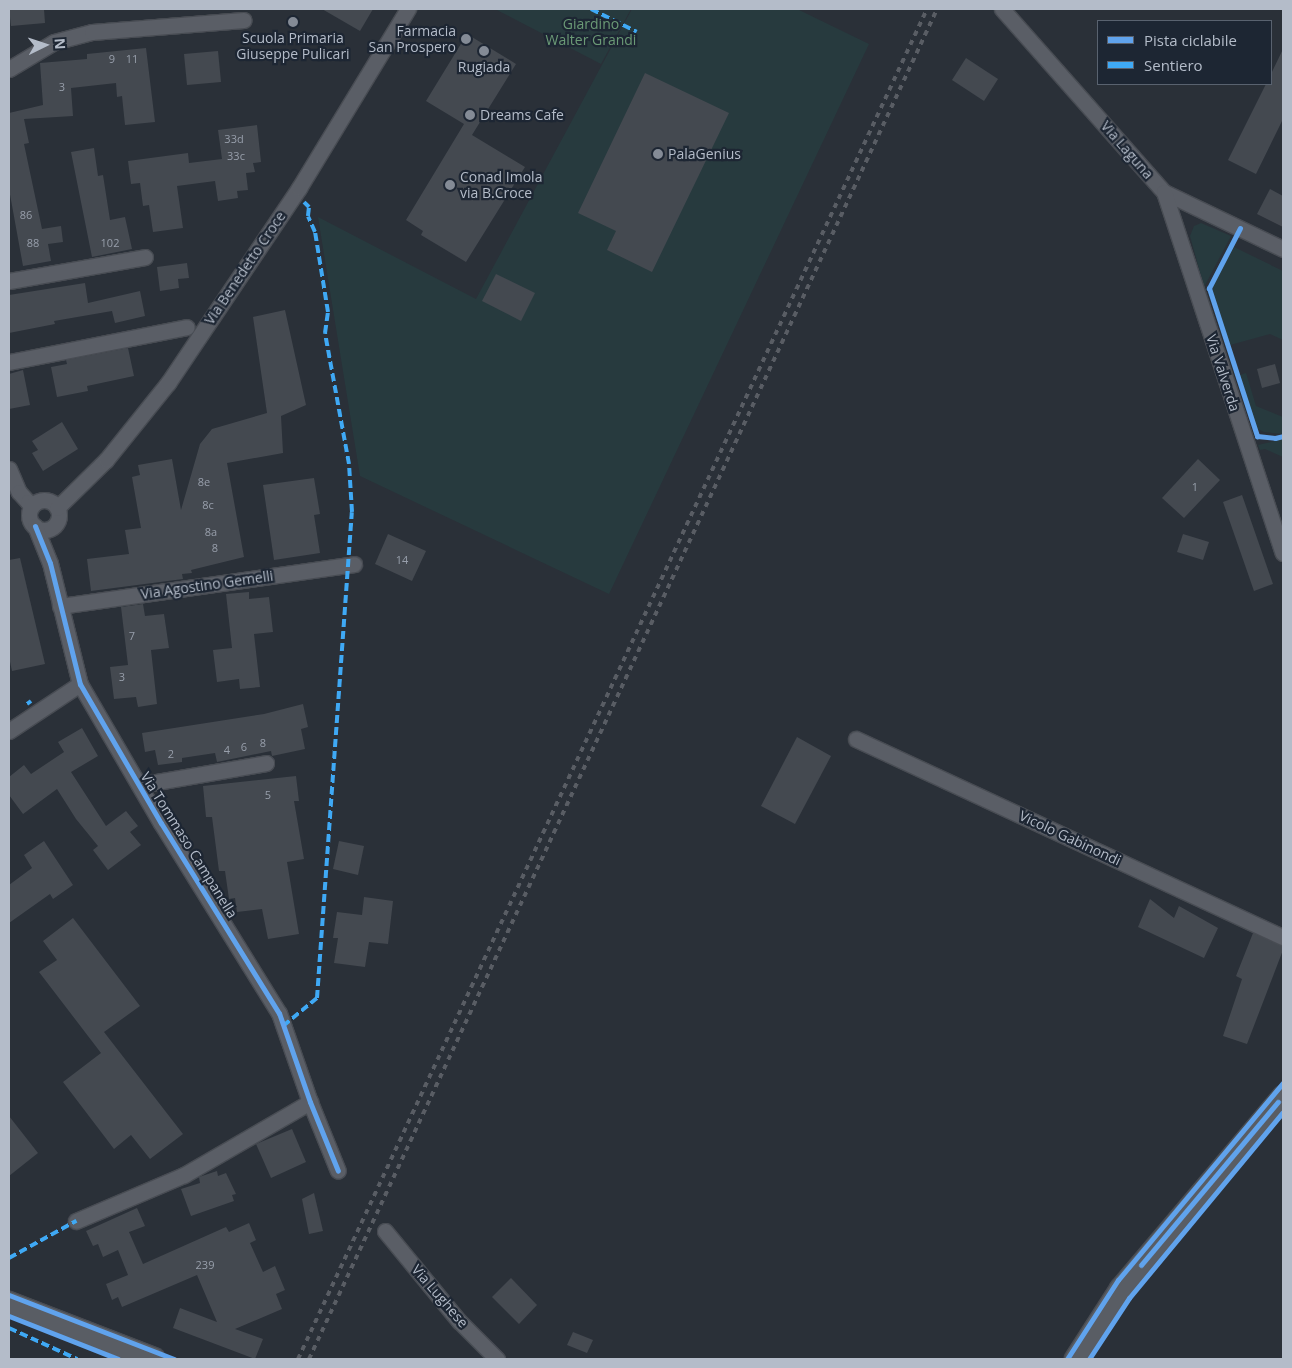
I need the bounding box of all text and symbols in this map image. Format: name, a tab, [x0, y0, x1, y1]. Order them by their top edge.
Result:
marker: Scuola Primaria Giuseppe Pulicari	[287, 16, 299, 28]
park label: Giardino Walter Grandi	[546, 16, 636, 48]
north arrow	[20, 20, 70, 70]
legend	[1097, 20, 1272, 85]
place label: Farmacia San Prospero	[369, 23, 456, 56]
place label: Scuola Primaria Giuseppe Pulicari	[236, 30, 350, 62]
text: Pista ciclabile	[1144, 30, 1237, 50]
marker: Farmacia San Prospero	[460, 33, 472, 45]
text: N	[51, 38, 70, 50]
marker: Rugiada	[478, 45, 490, 57]
house number: 9	[109, 52, 115, 66]
house number: 11	[126, 52, 138, 66]
text: Sentiero	[1144, 55, 1203, 75]
place label: Rugiada	[458, 59, 510, 75]
house number: 3	[59, 80, 65, 94]
place label: Dreams Cafe	[480, 107, 564, 123]
marker: Dreams Cafe	[464, 109, 476, 121]
street label: Via Laguna	[1097, 118, 1157, 182]
house number: 33d	[224, 132, 244, 146]
place label: PalaGenius	[668, 146, 741, 162]
marker: PalaGenius	[652, 148, 664, 160]
house number: 33c	[227, 149, 245, 163]
place label: Conad Imola via B.Croce	[460, 169, 542, 202]
marker: Conad Imola via B.Croce	[444, 179, 456, 191]
house number: 86	[20, 208, 32, 222]
street label: Via Benedetto Croce	[201, 208, 289, 328]
house number: 88	[27, 236, 39, 250]
house number: 102	[101, 236, 119, 250]
street label: Via Valverda	[1203, 332, 1243, 414]
house number: 8e	[198, 475, 210, 489]
house number: 1	[1192, 480, 1198, 494]
house number: 8c	[202, 498, 214, 512]
house number: 8a	[205, 525, 217, 539]
house number: 8	[212, 541, 218, 555]
house number: 14	[396, 553, 408, 567]
street label: Via Agostino Gemelli	[140, 567, 274, 603]
house number: 7	[129, 629, 135, 643]
house number: 3	[119, 670, 125, 684]
house number: 8	[260, 736, 266, 750]
house number: 6	[241, 740, 247, 754]
house number: 4	[224, 743, 230, 757]
house number: 2	[168, 747, 174, 761]
street label: Via Tommaso Campanella	[137, 769, 241, 921]
house number: 5	[265, 788, 271, 802]
street label: Vicolo Gabinondi	[1016, 807, 1124, 869]
house number: 239	[196, 1258, 214, 1272]
street label: Via Lughese	[408, 1261, 472, 1331]

